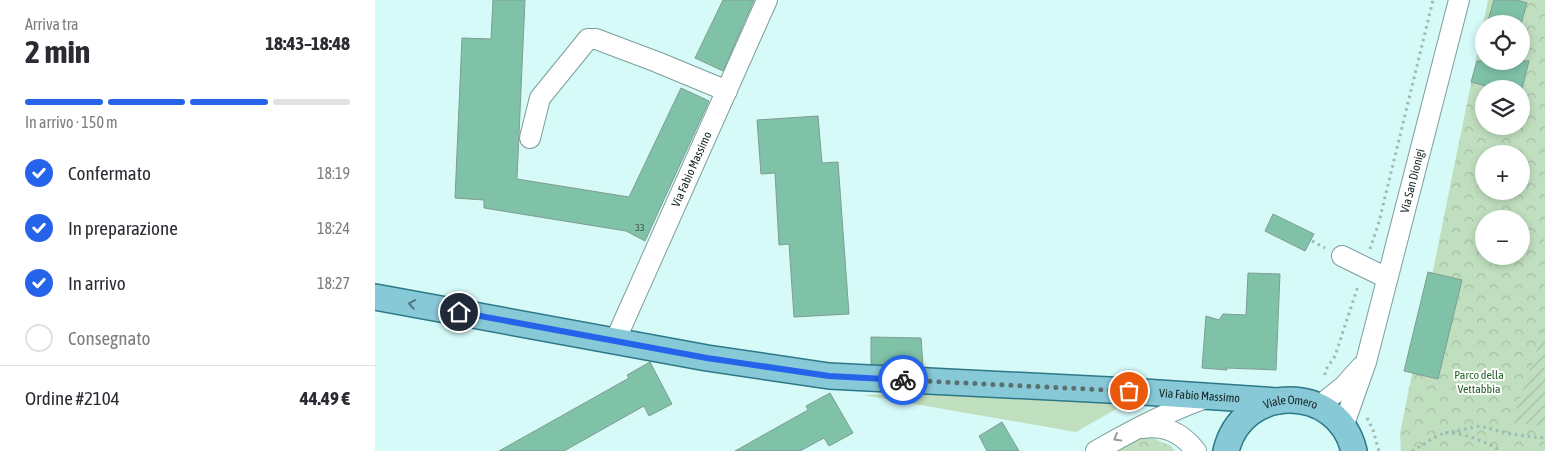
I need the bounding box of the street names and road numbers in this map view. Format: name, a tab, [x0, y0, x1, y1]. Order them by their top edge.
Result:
street label: Via Fabio Massimo	[669, 129, 715, 209]
street label: Via San Dionigi	[1398, 147, 1427, 214]
street label: Via Fabio Massimo	[1159, 386, 1241, 405]
street label: Viale Omero	[1261, 393, 1320, 412]

